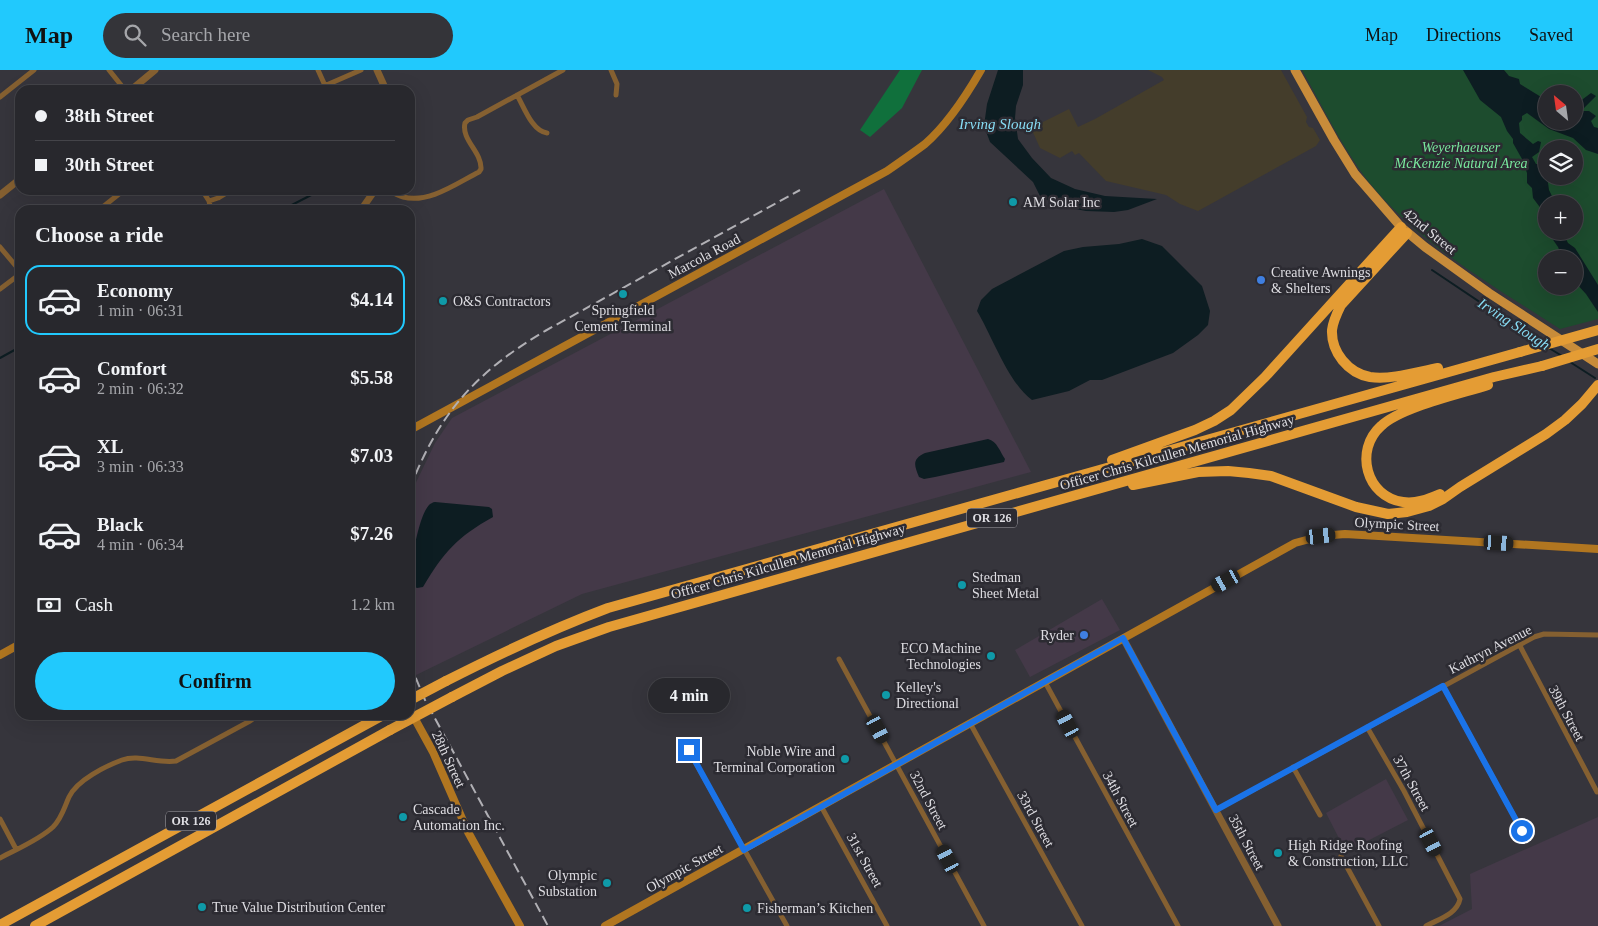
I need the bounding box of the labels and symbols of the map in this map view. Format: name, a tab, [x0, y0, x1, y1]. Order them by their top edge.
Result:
north arrow	[1538, 85, 1582, 130]
water label: Irving Slough	[958, 116, 1041, 132]
park label: Weyerhaeuser McKenzie Natural Area	[1394, 140, 1528, 171]
place label: AM Solar Inc	[1023, 195, 1100, 210]
marker: AM Solar Inc	[1007, 196, 1019, 208]
street label: 42nd Street	[1400, 205, 1459, 257]
street label: Marcola Road	[666, 231, 743, 282]
place label: Creative Awnings & Shelters	[1271, 265, 1370, 296]
marker: Creative Awnings & Shelters	[1255, 274, 1267, 286]
marker: Springfield Cement Terminal	[617, 288, 629, 300]
place label: O&S Contractors	[453, 294, 551, 309]
water label: Irving Slough	[1474, 294, 1553, 353]
marker: O&S Contractors	[437, 295, 449, 307]
place label: Springfield Cement Terminal	[574, 303, 672, 334]
street label: Officer Chris Kilcullen Memorial Highway	[1058, 412, 1296, 493]
road number: OR 126	[967, 508, 1017, 528]
street label: Olympic Street	[1354, 515, 1440, 534]
street label: Officer Chris Kilcullen Memorial Highway	[669, 521, 907, 602]
car	[1305, 527, 1336, 545]
car	[1483, 535, 1514, 551]
car	[1209, 567, 1242, 595]
place label: Stedman Sheet Metal	[972, 570, 1039, 601]
marker: Stedman Sheet Metal	[956, 579, 968, 591]
street label: Kathryn Avenue	[1446, 622, 1534, 677]
place label: Ryder	[1040, 628, 1074, 643]
marker: Ryder	[1078, 629, 1090, 641]
place label: ECO Machine Technologies	[901, 641, 981, 672]
marker: ECO Machine Technologies	[985, 650, 997, 662]
callout: 4 min	[648, 678, 730, 712]
place label: Kelley's Directional	[896, 680, 959, 711]
street label: 39th Street	[1546, 683, 1588, 744]
marker: Kelley's Directional	[880, 689, 892, 701]
car	[1054, 707, 1081, 741]
car	[864, 712, 891, 746]
street label: 28th Street	[429, 728, 468, 790]
route end	[678, 739, 700, 761]
place label: Noble Wire and Terminal Corporation	[714, 744, 835, 775]
marker: Noble Wire and Terminal Corporation	[839, 753, 851, 765]
street label: 37th Street	[1390, 753, 1433, 814]
street label: 32nd Street	[907, 768, 950, 832]
street label: 34th Street	[1100, 769, 1142, 830]
street label: 33rd Street	[1014, 789, 1057, 850]
place label: Cascade Automation Inc.	[413, 802, 505, 833]
road number: OR 126	[166, 811, 216, 830]
marker: Cascade Automation Inc.	[397, 811, 409, 823]
street label: 35th Street	[1226, 812, 1268, 873]
route start	[1511, 820, 1533, 842]
car	[1417, 825, 1444, 859]
street label: 31st Street	[844, 831, 886, 890]
place label: High Ridge Roofing & Construction, LLC	[1288, 838, 1408, 869]
street label: Olympic Street	[643, 841, 725, 896]
car	[934, 842, 961, 876]
marker: High Ridge Roofing & Construction, LLC	[1272, 847, 1284, 859]
place label: Olympic Substation	[538, 868, 597, 899]
marker: Olympic Substation	[601, 877, 613, 889]
place label: True Value Distribution Center	[212, 900, 385, 915]
marker: True Value Distribution Center	[196, 901, 208, 913]
place label: Fisherman’s Kitchen	[757, 901, 873, 916]
marker: Fisherman’s Kitchen	[741, 902, 753, 914]

